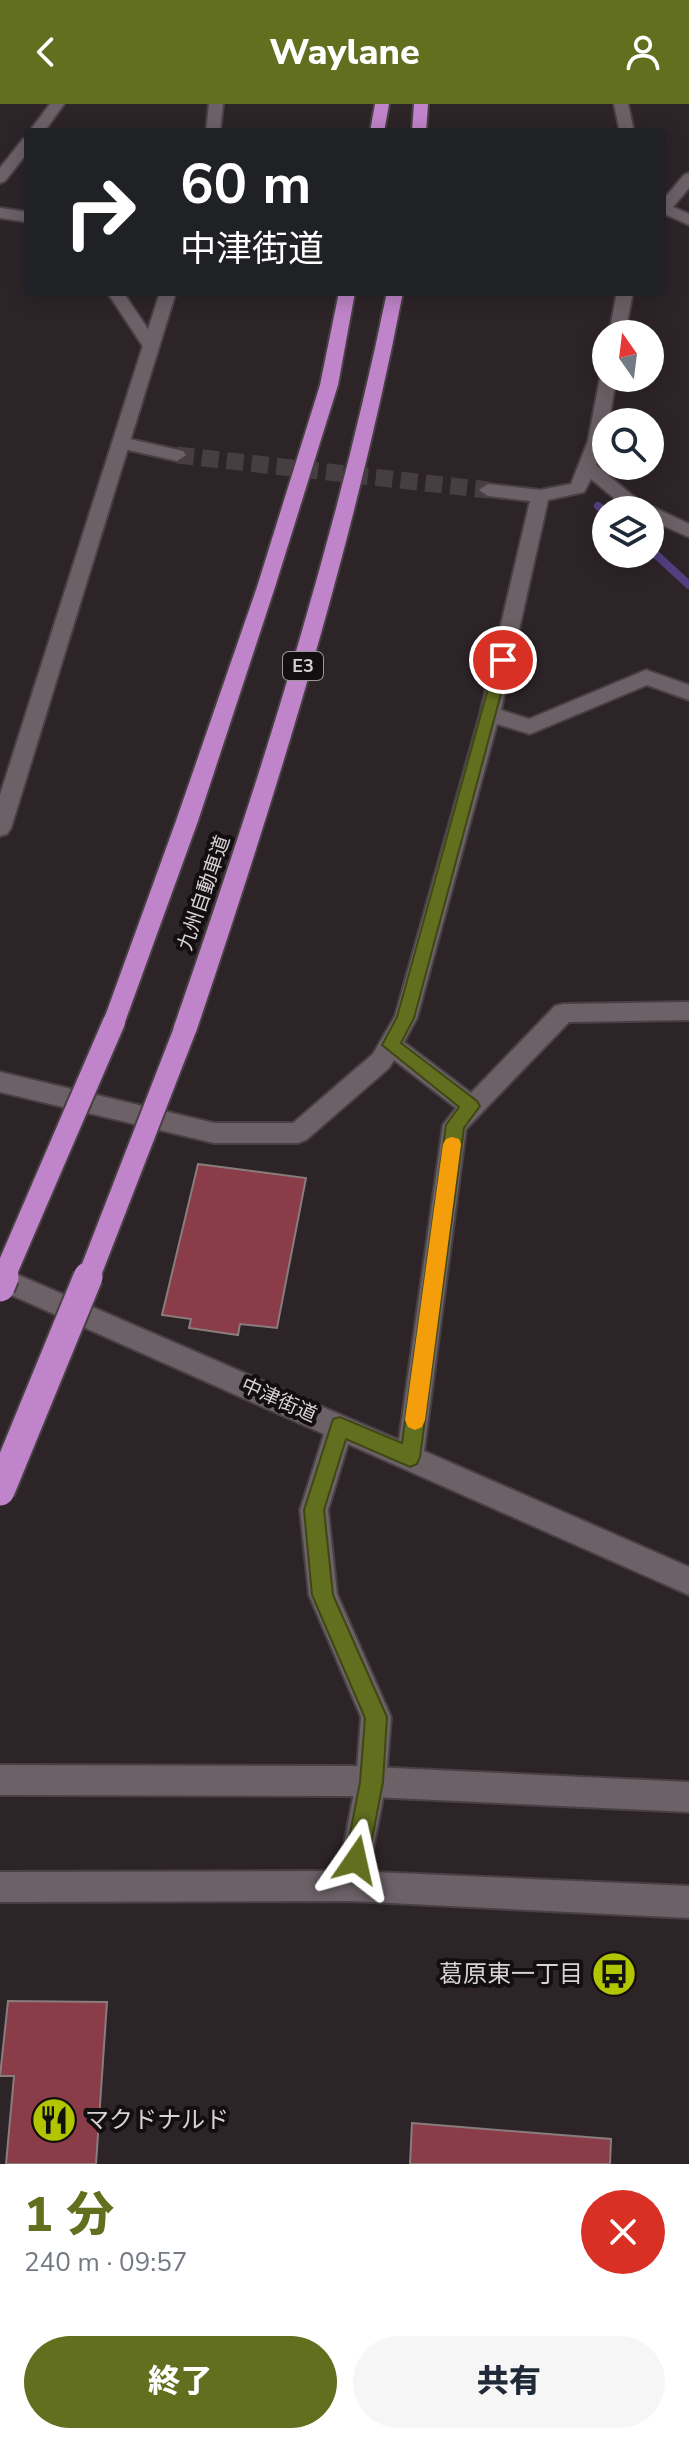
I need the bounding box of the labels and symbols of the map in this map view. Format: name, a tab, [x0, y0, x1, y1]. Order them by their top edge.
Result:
north arrow	[592, 320, 664, 392]
pin	[469, 626, 537, 694]
road number: E3	[283, 652, 323, 680]
street label: 九州自動車道	[172, 832, 236, 954]
street label: 中津街道	[237, 1371, 321, 1429]
position arrow	[314, 1818, 398, 1902]
bus stop icon: 葛原東一丁目	[590, 1950, 638, 1998]
place label: 葛原東一丁目	[439, 1958, 583, 1990]
restaurant icon: マクドナルド	[30, 2096, 78, 2144]
place label: マクドナルド	[85, 2104, 229, 2136]

